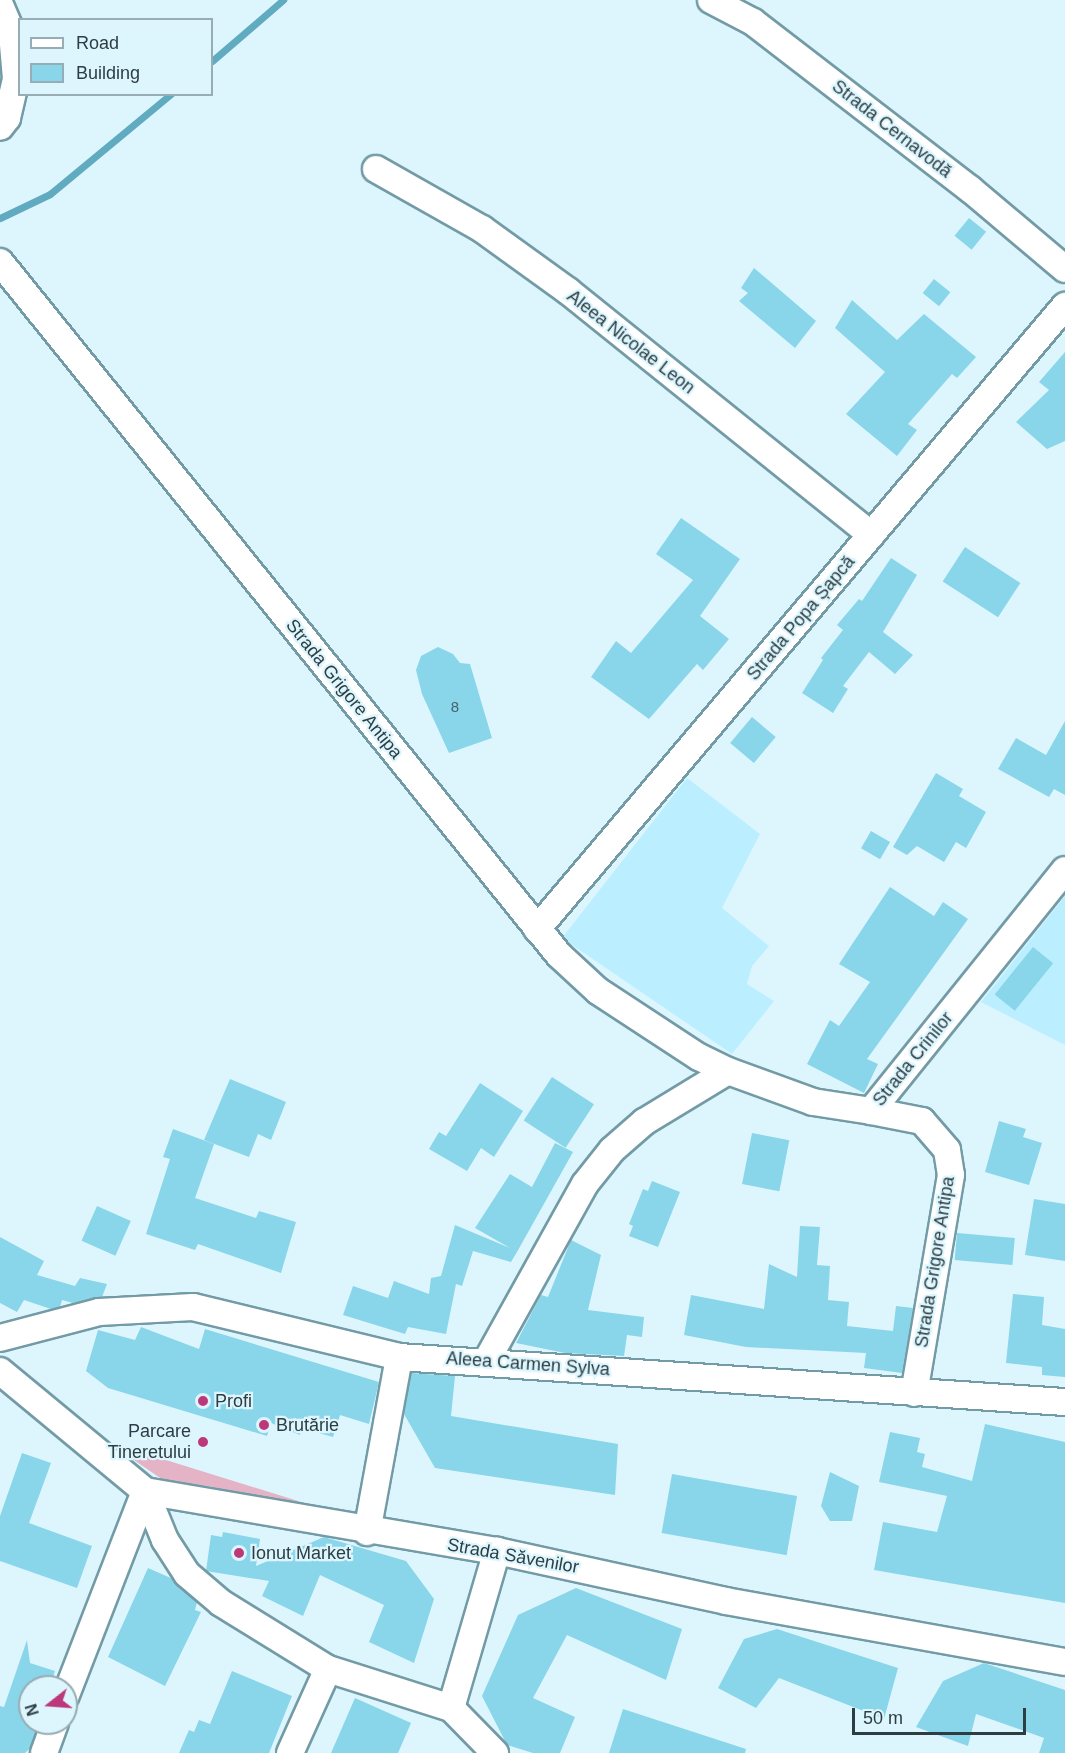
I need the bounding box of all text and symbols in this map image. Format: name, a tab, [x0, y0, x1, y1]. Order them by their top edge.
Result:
legend	[18, 18, 213, 96]
text: Road	[76, 33, 119, 53]
text: Building	[76, 63, 140, 83]
street label: Strada Cernavodă	[828, 76, 956, 182]
street label: Aleea Nicolae Leon	[563, 285, 699, 399]
street label: Strada Popa Șapcă	[743, 551, 859, 685]
street label: Strada Grigore Antipa	[281, 615, 407, 763]
house number: 8	[451, 698, 459, 716]
street label: Strada Crinilor	[868, 1008, 958, 1110]
street label: Strada Grigore Antipa	[911, 1174, 959, 1350]
street label: Aleea Carmen Sylva	[445, 1348, 611, 1380]
place label: Profi	[215, 1390, 252, 1412]
marker: Profi	[196, 1394, 210, 1408]
place label: Brutărie	[276, 1414, 339, 1436]
marker: Brutărie	[257, 1418, 271, 1432]
place label: Parcare Tineretului	[108, 1421, 191, 1464]
marker: Parcare Tineretului	[196, 1435, 210, 1449]
street label: Strada Săvenilor	[446, 1534, 580, 1578]
place label: Ionut Market	[251, 1542, 351, 1564]
marker: Ionut Market	[232, 1546, 246, 1560]
north arrow	[18, 1675, 78, 1735]
scale bar	[855, 1696, 1029, 1734]
text: N	[22, 1702, 42, 1718]
text: 50 m	[863, 1708, 903, 1728]

